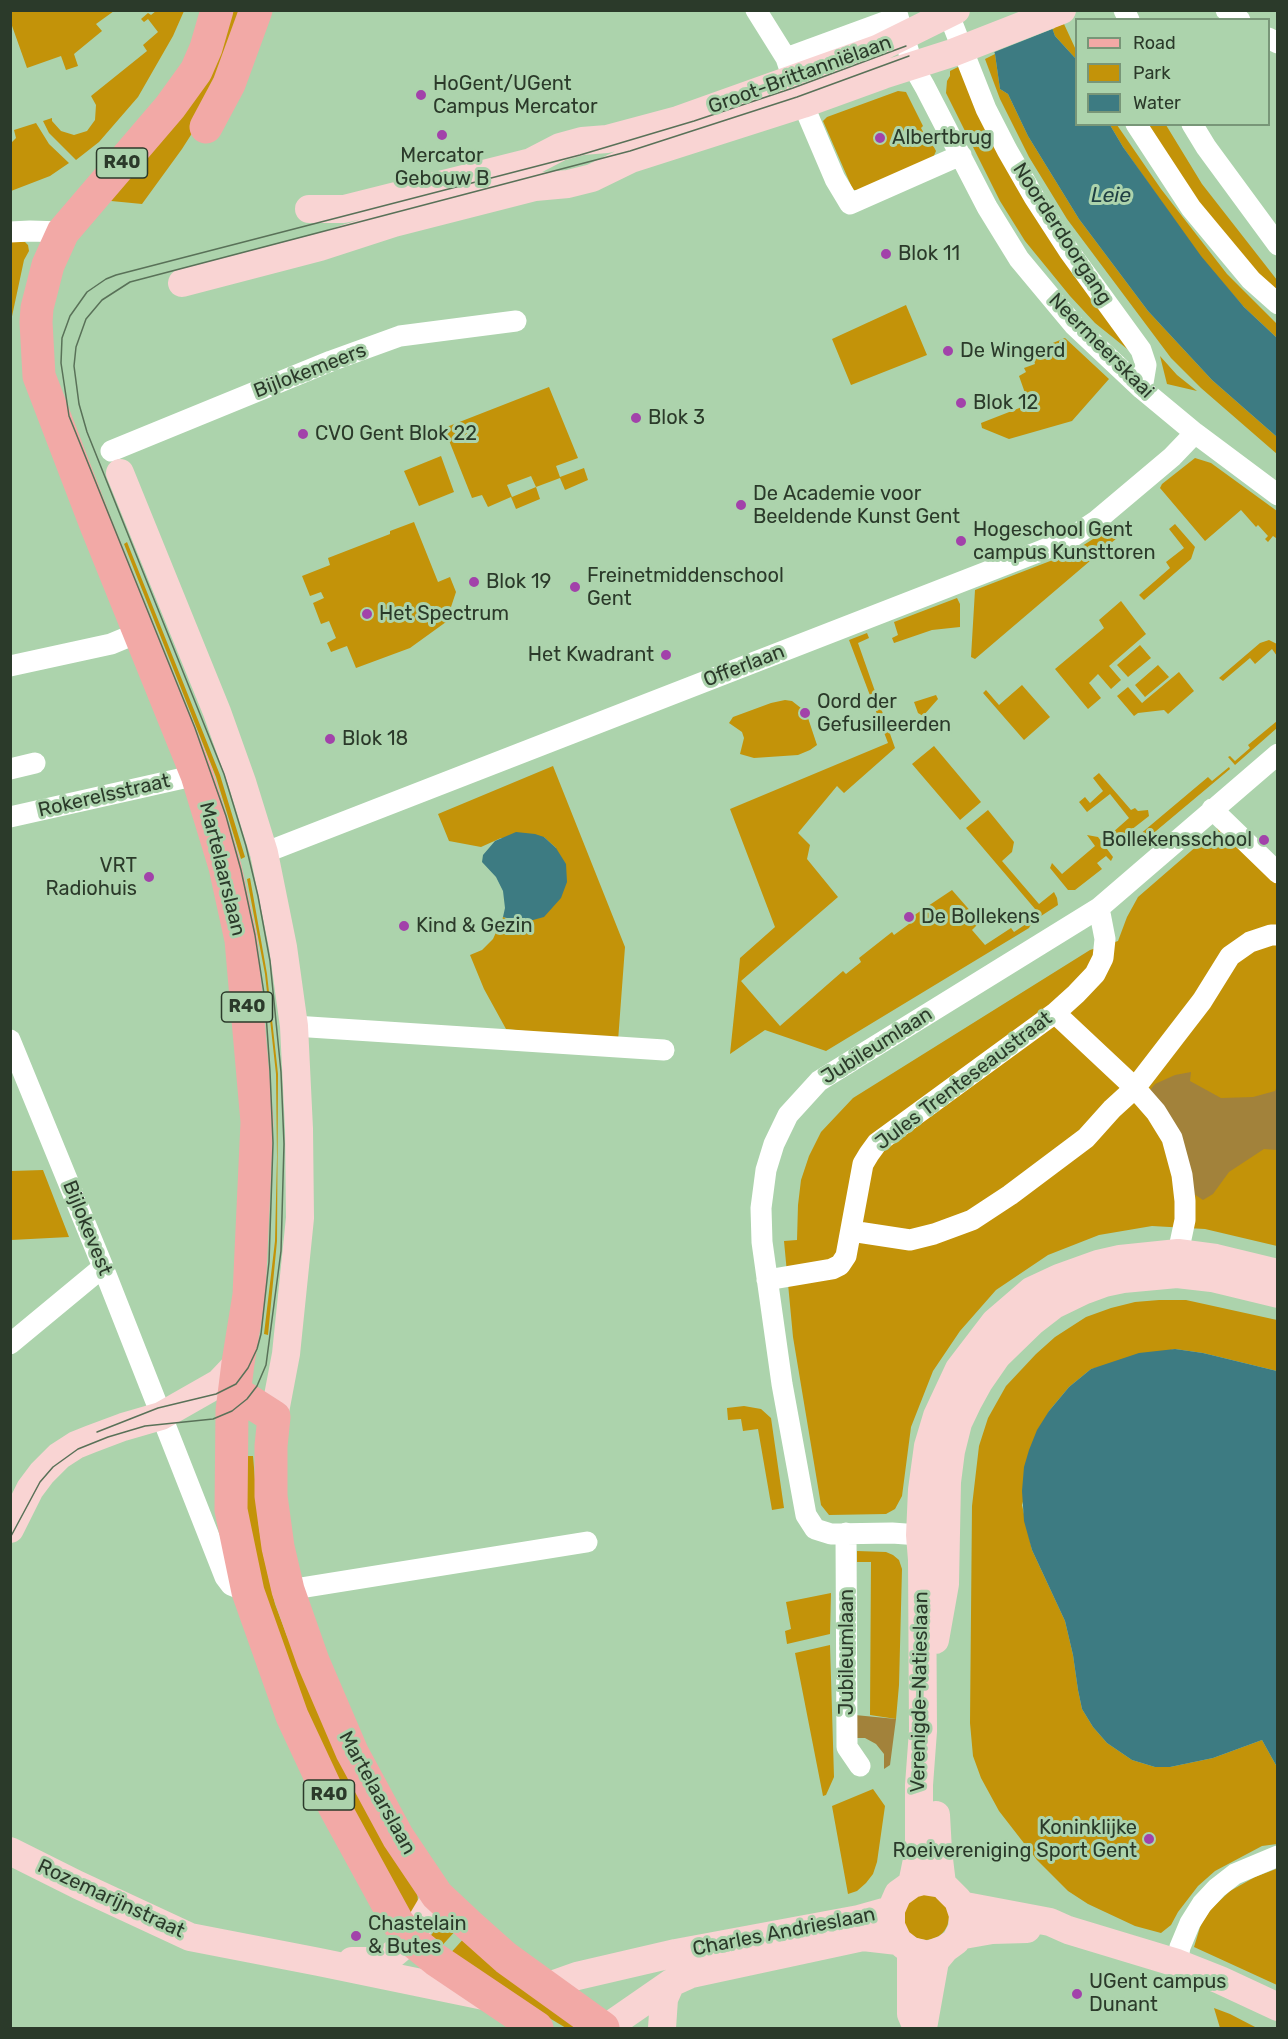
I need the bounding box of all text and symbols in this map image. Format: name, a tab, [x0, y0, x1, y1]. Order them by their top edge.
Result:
legend	[1075, 18, 1270, 126]
street label: Groot-Brittanniëlaan	[705, 31, 895, 119]
text: Road	[1133, 32, 1176, 54]
text: Park	[1133, 62, 1170, 84]
place label: HoGent/UGent Campus Mercator	[433, 72, 598, 119]
marker: HoGent/UGent Campus Mercator	[414, 88, 428, 102]
text: Water	[1133, 92, 1181, 114]
place label: Albertbrug	[892, 126, 992, 150]
marker: Mercator Gebouw B	[435, 128, 449, 142]
marker: Albertbrug	[873, 131, 887, 145]
place label: Mercator Gebouw B	[395, 144, 489, 191]
road number: R40	[96, 148, 148, 178]
street label: Noorderdoorgang	[1007, 159, 1117, 309]
water label: Leie	[1091, 183, 1131, 209]
place label: Blok 11	[898, 242, 960, 266]
marker: Blok 11	[879, 247, 893, 261]
street label: Neermeerskaai	[1043, 288, 1159, 404]
street label: Bijlokemeers	[250, 339, 370, 403]
place label: De Wingerd	[960, 339, 1065, 363]
marker: De Wingerd	[941, 344, 955, 358]
place label: Blok 12	[973, 391, 1038, 415]
marker: Blok 12	[954, 396, 968, 410]
place label: Blok 3	[648, 406, 705, 430]
marker: Blok 3	[629, 411, 643, 425]
place label: CVO Gent Blok 22	[315, 422, 477, 446]
marker: CVO Gent Blok 22	[296, 427, 310, 441]
place label: De Academie voor Beeldende Kunst Gent	[753, 482, 960, 529]
marker: De Academie voor Beeldende Kunst Gent	[734, 498, 748, 512]
place label: Hogeschool Gent campus Kunsttoren	[973, 518, 1156, 565]
marker: Hogeschool Gent campus Kunsttoren	[954, 534, 968, 548]
place label: Freinetmiddenschool Gent	[587, 564, 784, 611]
place label: Blok 19	[486, 570, 551, 594]
marker: Blok 19	[467, 575, 481, 589]
marker: Freinetmiddenschool Gent	[568, 580, 582, 594]
place label: Het Spectrum	[379, 602, 509, 626]
marker: Het Spectrum	[360, 607, 374, 621]
street label: Offerlaan	[700, 640, 788, 692]
place label: Het Kwadrant	[528, 643, 654, 667]
marker: Het Kwadrant	[659, 648, 673, 662]
place label: Oord der Gefusilleerden	[817, 690, 951, 737]
marker: Oord der Gefusilleerden	[798, 706, 812, 720]
place label: Blok 18	[342, 727, 408, 751]
marker: Blok 18	[323, 732, 337, 746]
street label: Rokerelsstraat	[36, 769, 172, 823]
street label: Martelaarslaan	[194, 799, 250, 939]
place label: Bollekensschool	[1102, 828, 1252, 852]
marker: Bollekensschool	[1257, 833, 1271, 847]
place label: VRT Radiohuis	[45, 854, 137, 901]
marker: VRT Radiohuis	[142, 870, 156, 884]
place label: De Bollekens	[921, 905, 1040, 929]
marker: De Bollekens	[902, 910, 916, 924]
place label: Kind & Gezin	[416, 914, 533, 938]
marker: Kind & Gezin	[397, 919, 411, 933]
road number: R40	[222, 992, 272, 1022]
street label: Jubileumlaan	[817, 1002, 937, 1090]
street label: Jules Trenteseaustraat	[871, 1007, 1057, 1155]
street label: Bijlokevest	[57, 1177, 117, 1279]
street label: Jubileumlaan	[835, 1589, 859, 1715]
street label: Verenigde-Natieslaan	[906, 1591, 934, 1793]
street label: Martelaarslaan	[333, 1727, 421, 1859]
road number: R40	[304, 1780, 354, 1810]
place label: Koninklijke Roeivereniging Sport Gent	[893, 1816, 1137, 1863]
marker: Koninklijke Roeivereniging Sport Gent	[1142, 1832, 1156, 1846]
street label: Rozemarijnstraat	[34, 1854, 188, 1944]
street label: Charles Andrieslaan	[691, 1903, 877, 1961]
place label: Chastelain & Butes	[368, 1912, 467, 1959]
marker: Chastelain & Butes	[349, 1929, 363, 1943]
place label: UGent campus Dunant	[1089, 1970, 1227, 2017]
marker: UGent campus Dunant	[1070, 1987, 1084, 2001]

